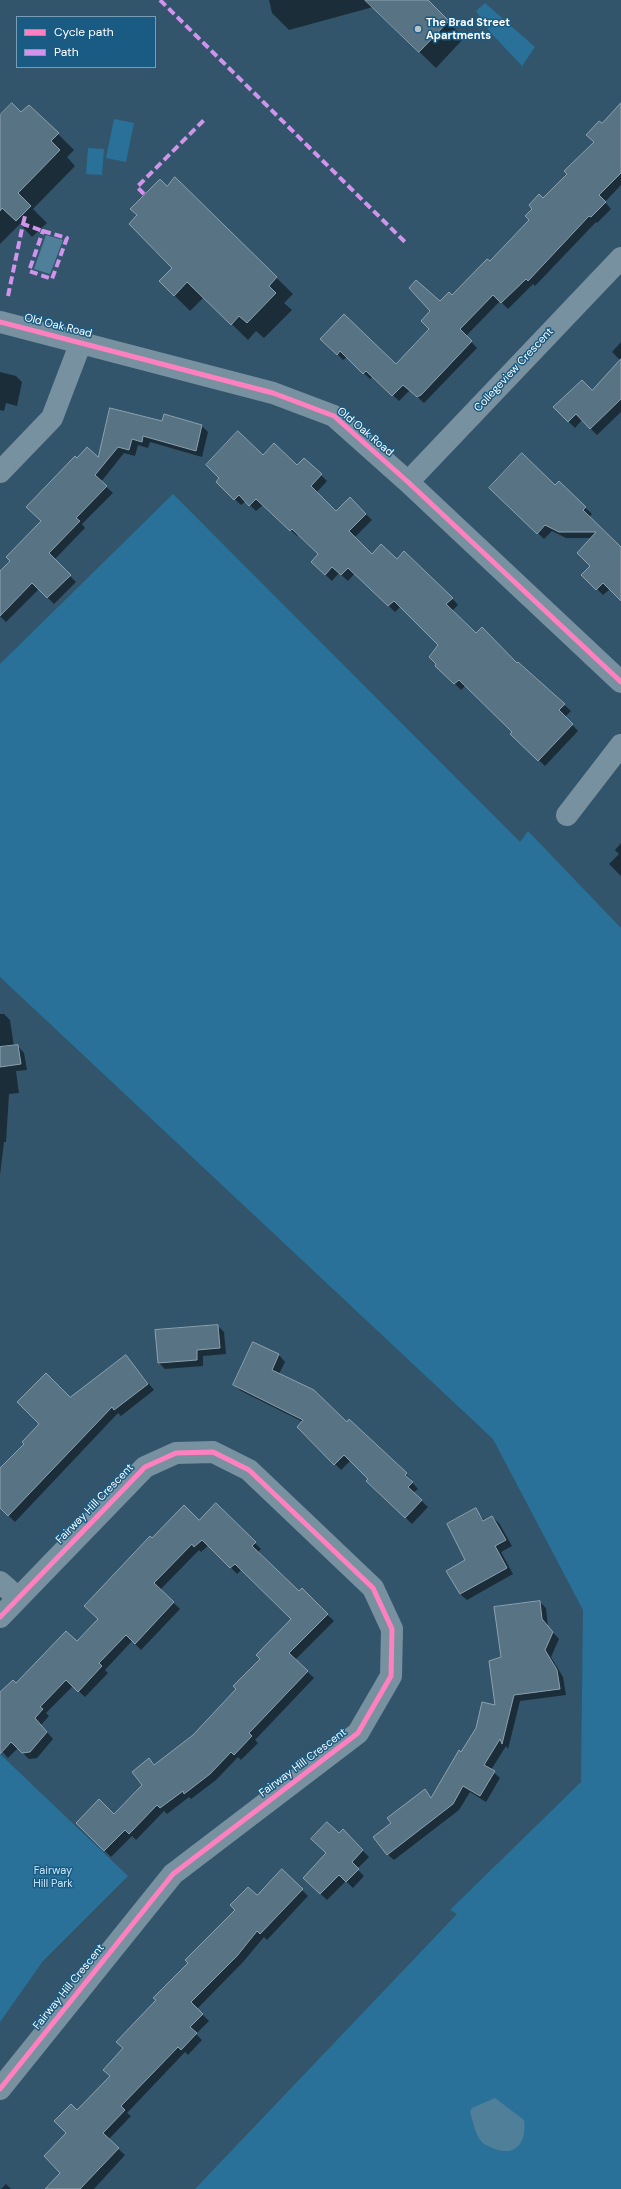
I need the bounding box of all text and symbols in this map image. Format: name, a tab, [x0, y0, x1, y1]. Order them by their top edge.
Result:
legend	[16, 16, 156, 68]
place label: The Brad Street Apartments	[426, 16, 510, 42]
text: Cycle path	[54, 24, 114, 40]
marker: The Brad Street Apartments	[413, 24, 423, 34]
text: Path	[54, 44, 79, 60]
street label: Old Oak Road	[23, 311, 93, 341]
street label: Collegeview Crescent	[472, 325, 556, 415]
street label: Old Oak Road	[334, 405, 396, 459]
street label: Fairway Hill Crescent	[53, 1461, 137, 1547]
street label: Fairway Hill Crescent	[257, 1726, 349, 1800]
park label: Fairway Hill Park	[33, 1864, 73, 1890]
street label: Fairway Hill Crescent	[31, 1942, 107, 2032]

